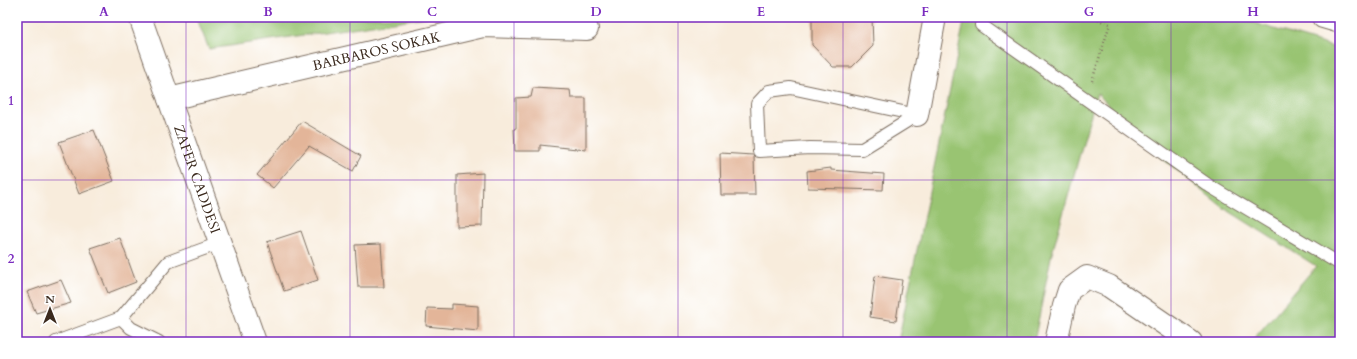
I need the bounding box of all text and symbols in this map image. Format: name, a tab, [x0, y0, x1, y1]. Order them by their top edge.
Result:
text: A	[99, 3, 109, 21]
text: B	[263, 3, 273, 21]
text: C	[427, 3, 437, 21]
text: D	[590, 3, 602, 21]
text: E	[757, 3, 765, 21]
text: F	[921, 3, 929, 21]
text: G	[1084, 3, 1095, 21]
text: H	[1247, 3, 1259, 21]
street label: BARBAROS SOKAK	[311, 27, 443, 75]
text: 1	[8, 92, 14, 110]
street label: ZAFER CADDESI	[169, 122, 225, 236]
text: 2	[8, 250, 15, 268]
north arrow	[30, 289, 70, 329]
text: N	[45, 292, 55, 307]

